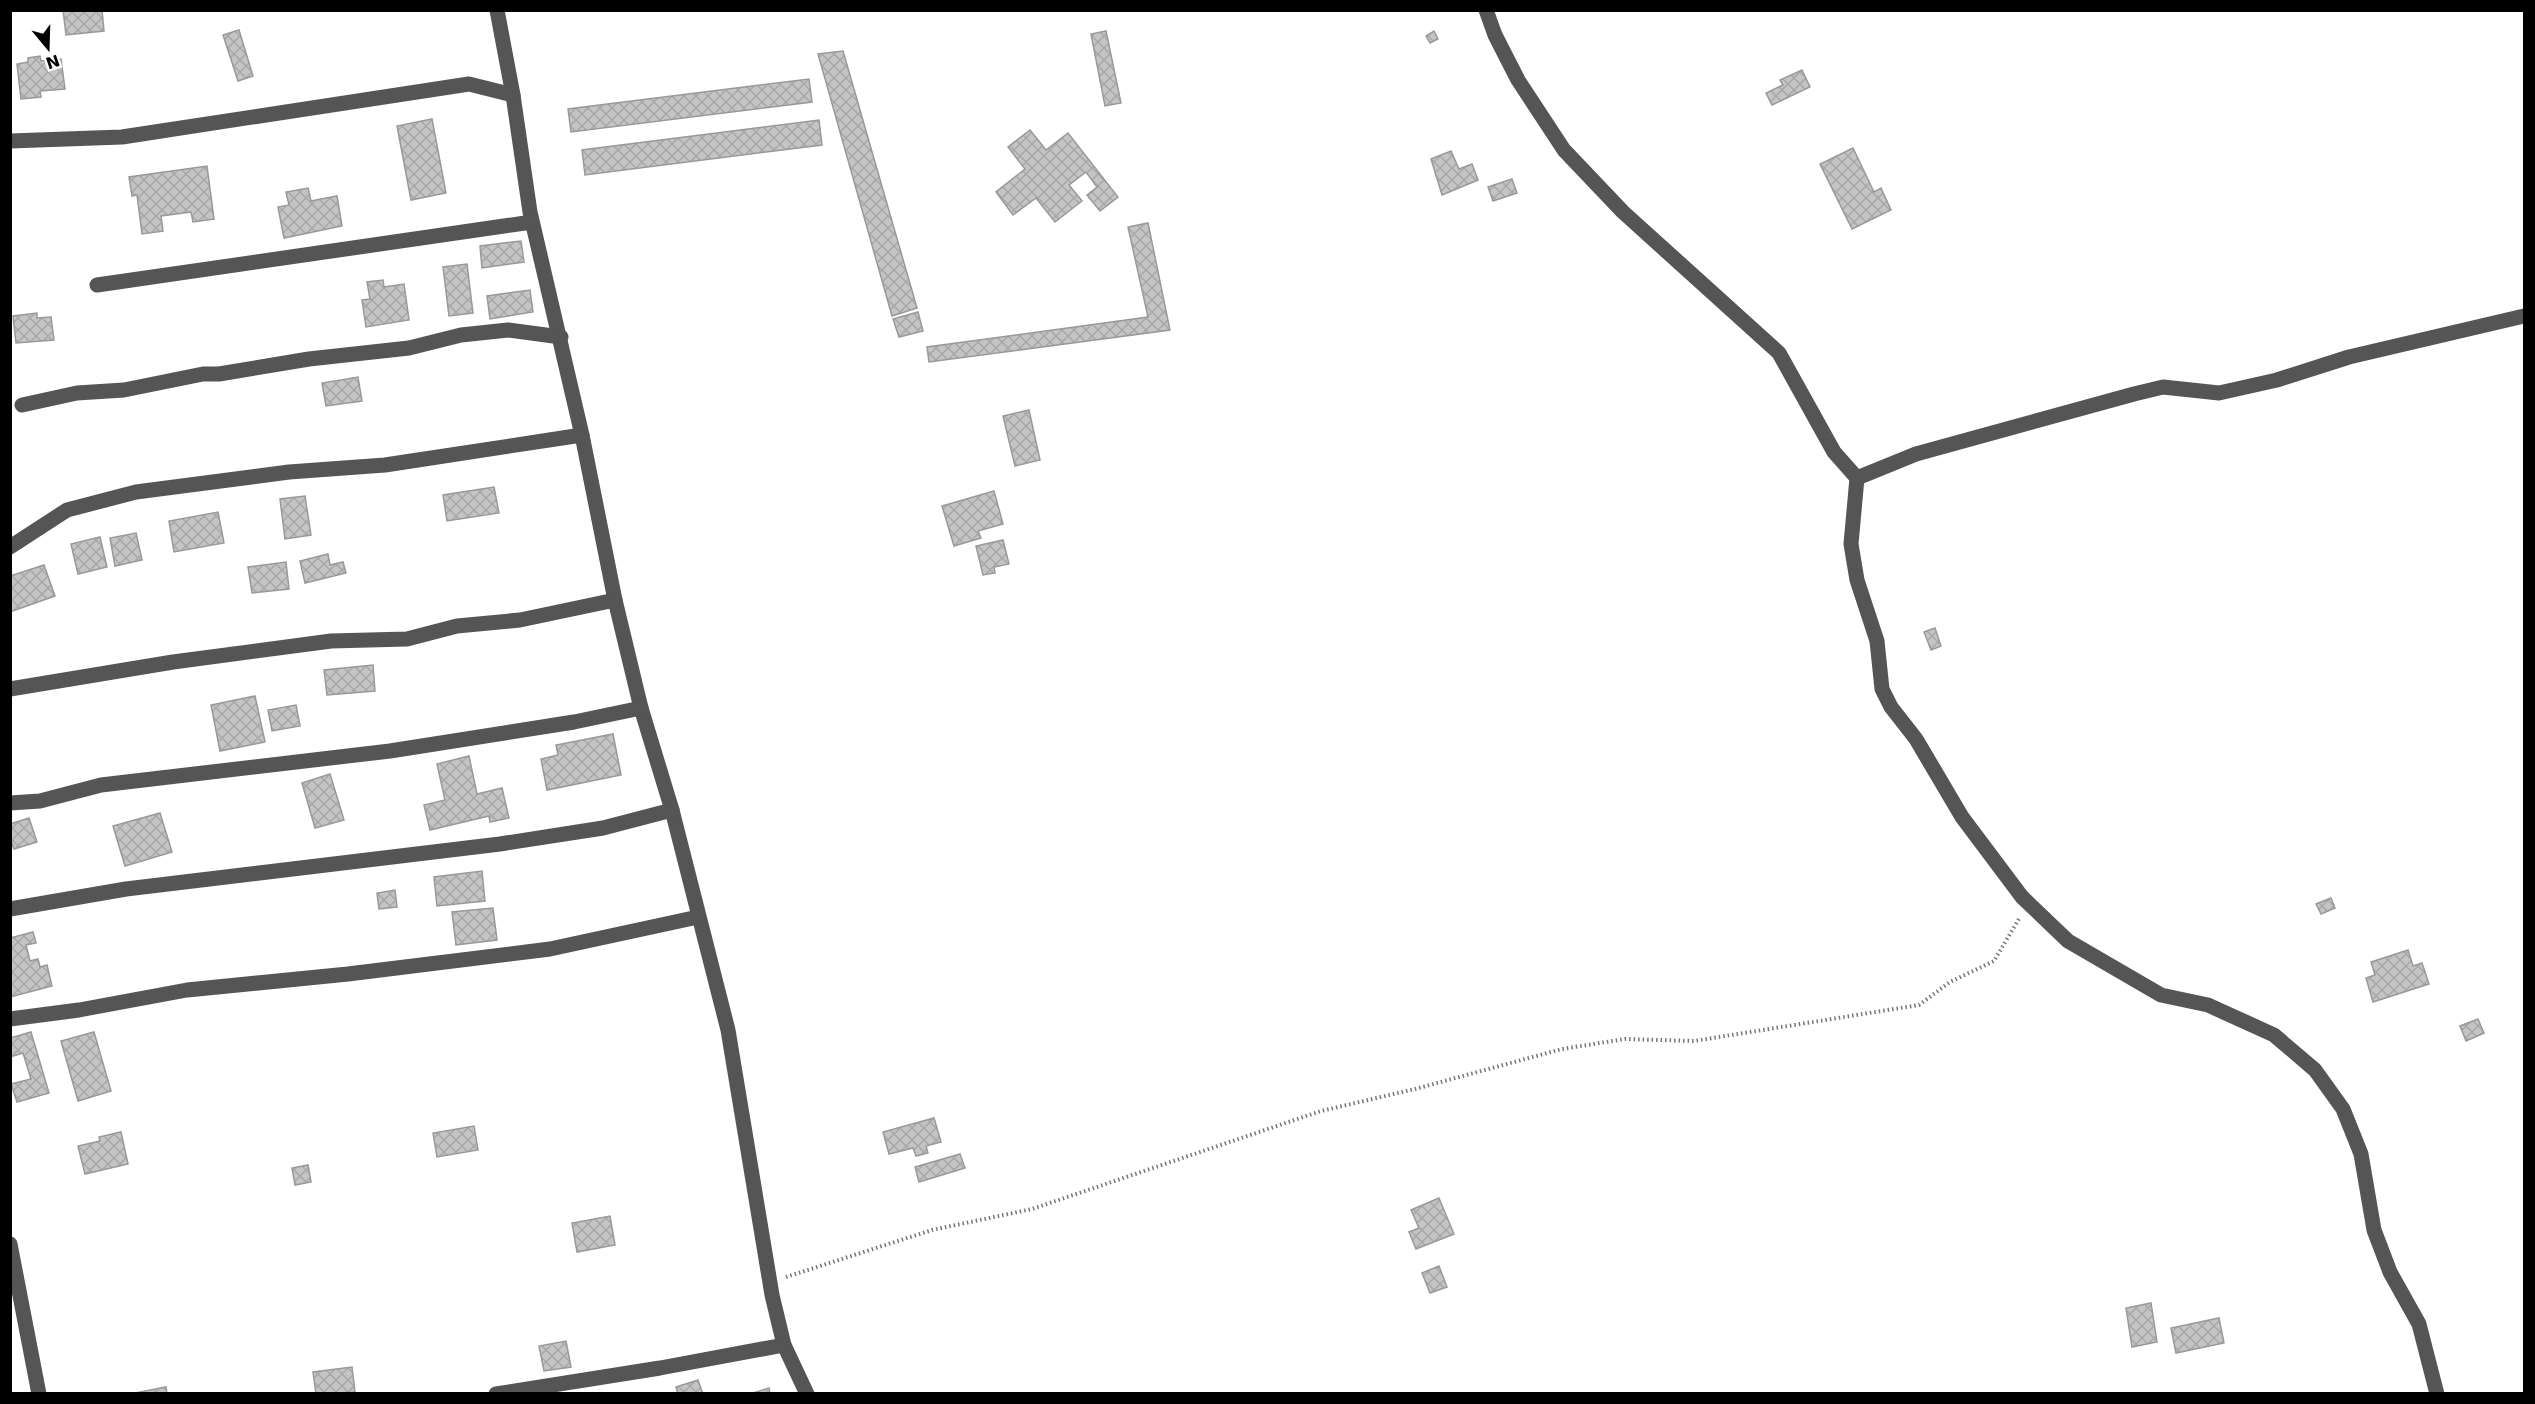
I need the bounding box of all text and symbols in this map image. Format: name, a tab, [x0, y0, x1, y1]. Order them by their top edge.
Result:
north arrow	[18, 18, 78, 78]
text: N	[43, 51, 62, 73]

